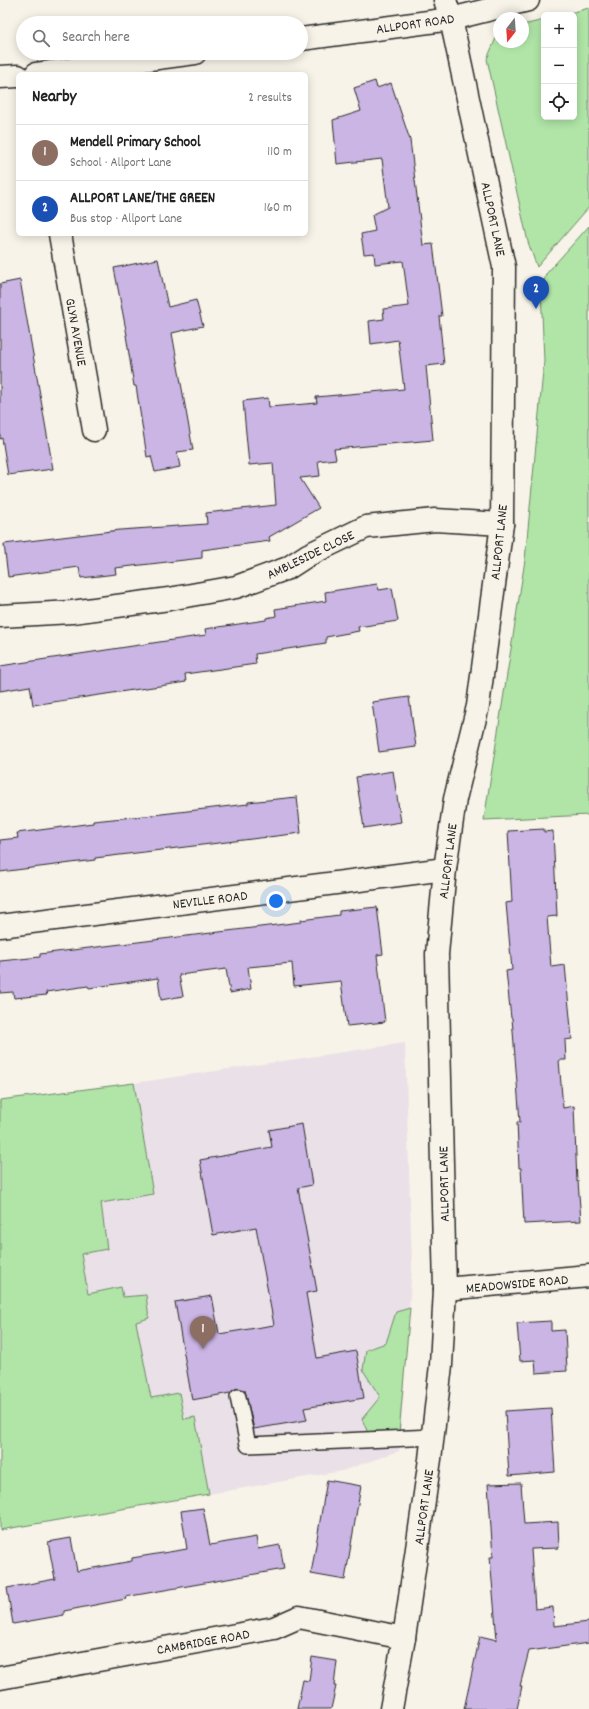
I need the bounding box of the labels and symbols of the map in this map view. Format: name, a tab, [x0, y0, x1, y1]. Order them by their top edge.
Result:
street label: ALLPORT ROAD	[375, 10, 456, 40]
north arrow	[493, 12, 529, 48]
street label: ALLPORT LANE	[474, 180, 510, 259]
pin: 2	[523, 276, 549, 309]
street label: GLYN AVENUE	[59, 297, 91, 369]
street label: ALLPORT LANE	[486, 503, 514, 581]
street label: AMBLESIDE CLOSE	[264, 526, 359, 586]
street label: ALLPORT LANE	[434, 822, 464, 900]
street label: NEVILLE ROAD	[172, 886, 249, 915]
your location	[266, 891, 286, 911]
street label: ALLPORT LANE	[434, 1145, 456, 1222]
street label: MEADOWSIDE ROAD	[465, 1271, 569, 1299]
pin: 1	[190, 1316, 216, 1349]
street label: ALLPORT LANE	[410, 1468, 440, 1546]
street label: CAMBRIDGE ROAD	[155, 1625, 251, 1661]

